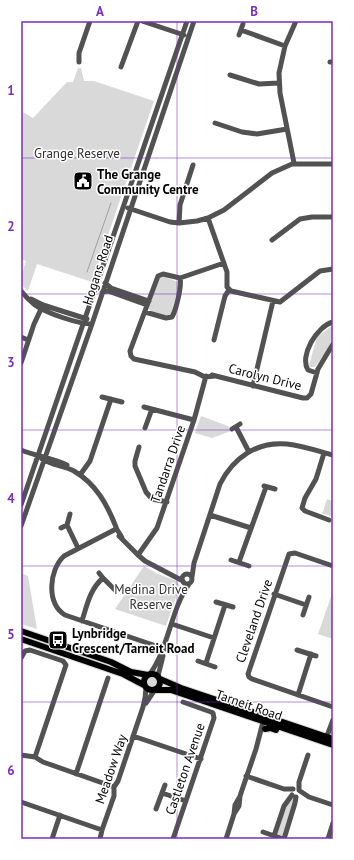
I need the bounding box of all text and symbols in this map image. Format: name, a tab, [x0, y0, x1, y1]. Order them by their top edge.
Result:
text: A	[96, 3, 104, 20]
text: B	[250, 3, 258, 20]
text: 1	[7, 82, 15, 99]
park label: Grange Reserve	[34, 145, 120, 162]
place label: The Grange Community Centre	[97, 166, 199, 198]
public building icon: The Grange Community Centre	[72, 170, 94, 192]
text: 2	[7, 218, 15, 235]
street label: Hogans Road	[79, 233, 117, 307]
text: 3	[7, 354, 15, 371]
street label: Carolyn Drive	[227, 360, 303, 394]
street label: Tandarra Drive	[147, 423, 189, 505]
text: 4	[7, 490, 15, 507]
street label: Cleveland Drive	[232, 577, 276, 665]
park label: Medina Drive Reserve	[114, 581, 188, 613]
place label: Lynbridge Crescent/Tarneit Road	[72, 625, 194, 657]
text: 5	[7, 626, 15, 643]
bus stop icon: Lynbridge Crescent/Tarneit Road	[47, 629, 69, 651]
street label: Tarneit Road	[213, 686, 285, 724]
street label: Castleton Avenue	[161, 721, 209, 817]
street label: Meadow Way	[91, 732, 131, 806]
text: 6	[7, 762, 15, 779]

